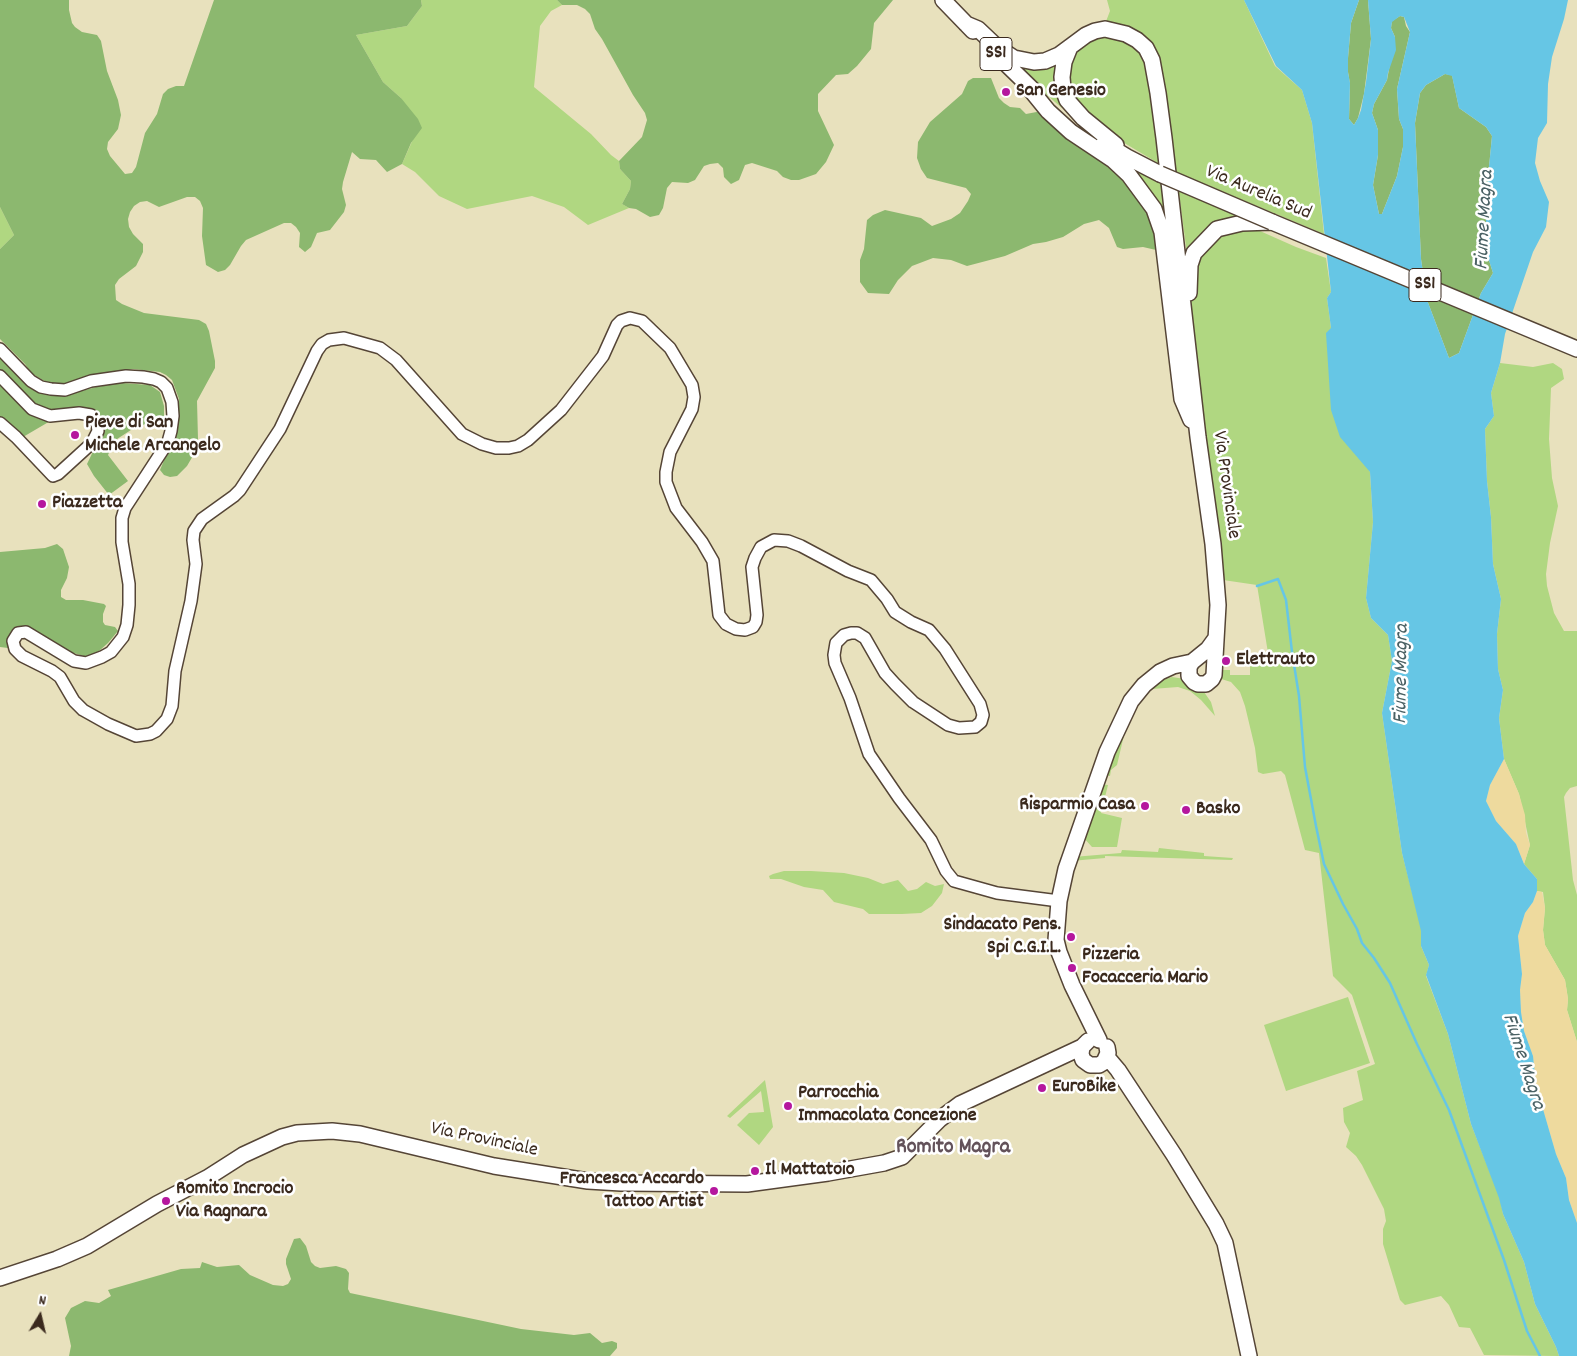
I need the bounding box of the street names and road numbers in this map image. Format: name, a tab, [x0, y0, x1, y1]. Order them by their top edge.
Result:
road number: SS1	[980, 38, 1012, 70]
street label: Via Aurelia Sud	[1202, 161, 1314, 227]
road number: SS1	[1409, 268, 1441, 302]
street label: Via Provinciale	[1206, 430, 1244, 540]
street label: Via Provinciale	[428, 1118, 540, 1164]

